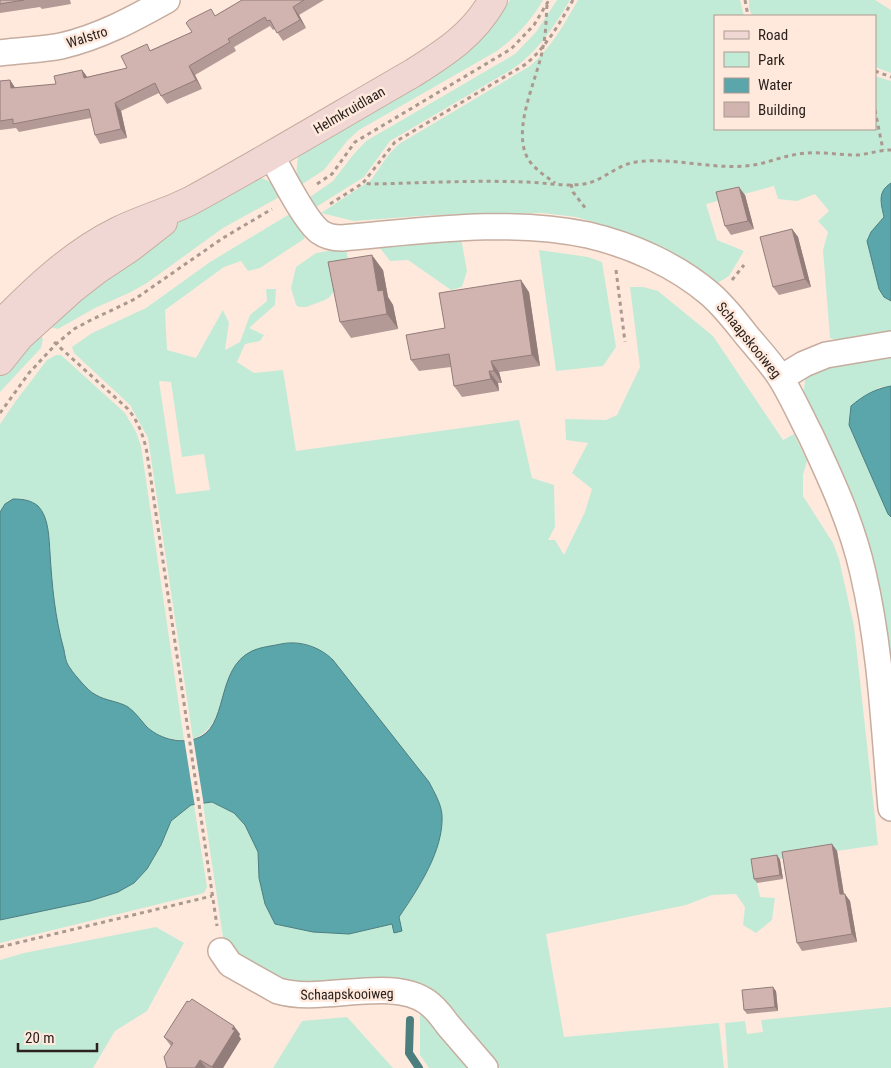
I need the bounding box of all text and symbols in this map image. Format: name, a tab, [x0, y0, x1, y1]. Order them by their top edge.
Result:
legend	[714, 15, 876, 130]
street label: Walstro	[65, 23, 109, 51]
text: Road	[758, 26, 788, 44]
text: Park	[758, 51, 785, 69]
text: Water	[758, 76, 793, 94]
street label: Helmkruidlaan	[310, 83, 388, 137]
text: Building	[758, 101, 806, 119]
street label: Schaapskooiweg	[713, 299, 785, 381]
street label: Schaapskooiweg	[300, 985, 394, 1003]
scale bar	[18, 1020, 96, 1052]
text: 20 m	[25, 1029, 55, 1047]

